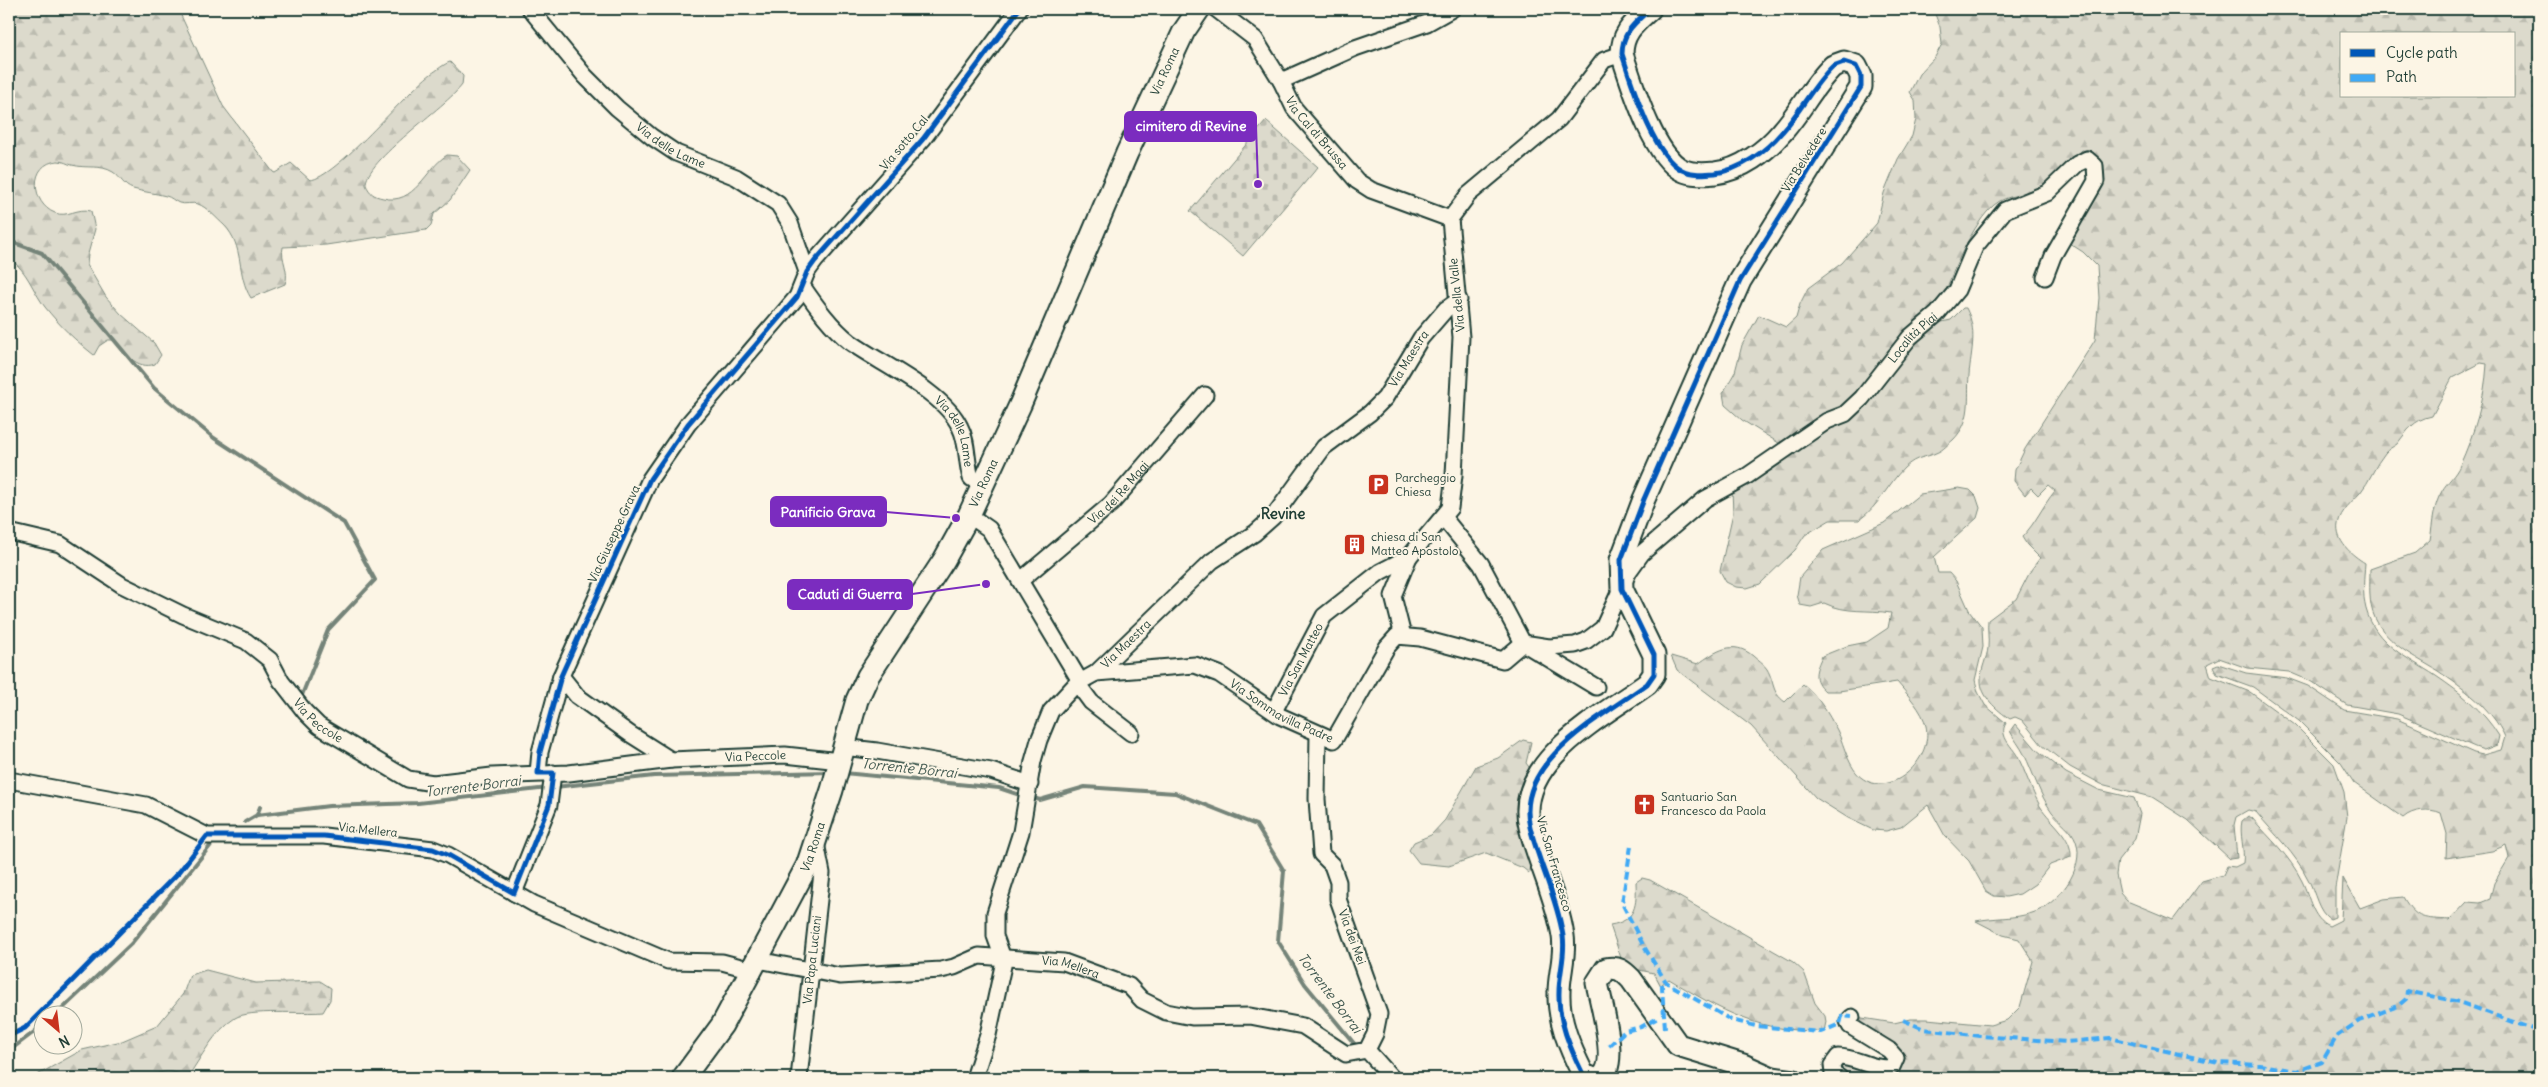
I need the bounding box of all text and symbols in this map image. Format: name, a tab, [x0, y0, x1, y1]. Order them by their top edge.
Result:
legend	[2340, 32, 2516, 98]
text: Cycle path	[2386, 43, 2458, 62]
street label: Via Roma	[1147, 45, 1182, 98]
text: Path	[2386, 67, 2417, 86]
street label: Via Cal di Brussa	[1283, 94, 1352, 172]
street label: Via sotto Cal	[876, 112, 931, 173]
callout: cimitero di Revine	[1125, 112, 1256, 141]
text: cimitero di Revine	[1135, 117, 1247, 135]
street label: Via delle Lame	[633, 119, 708, 171]
street label: Via Belvedere	[1778, 125, 1829, 195]
street label: Via della Valle	[1445, 257, 1468, 333]
street label: Località Piai	[1885, 309, 1940, 366]
street label: Via Maestra	[1385, 327, 1432, 390]
street label: Via delle Lame	[932, 392, 976, 468]
street label: Via Roma	[966, 456, 1001, 510]
street label: Via dei Re Magi	[1085, 458, 1152, 527]
place label: Parcheggio Chiesa	[1395, 470, 1456, 499]
parking icon: Parcheggio Chiesa	[1367, 473, 1391, 497]
street label: Via Giuseppe Grava	[584, 482, 643, 585]
callout: Panificio Grava	[771, 497, 886, 526]
text: Panificio Grava	[781, 503, 875, 521]
district label: Revine	[1261, 504, 1305, 523]
place label: chiesa di San Matteo Apostolo	[1371, 529, 1459, 558]
building icon: chiesa di San Matteo Apostolo	[1343, 532, 1367, 556]
callout: Caduti di Guerra	[788, 580, 912, 609]
text: Caduti di Guerra	[798, 585, 902, 603]
street label: Via Maestra	[1097, 616, 1154, 671]
street label: Via San Matteo	[1275, 620, 1326, 699]
street label: Via Sommavilla Padre	[1227, 676, 1336, 746]
street label: Via Peccole	[290, 695, 346, 746]
street label: Via Peccole	[725, 747, 786, 765]
water label: Torrente Borrai	[860, 754, 959, 782]
water label: Torrente Borrai	[424, 771, 523, 801]
place label: Santuario San Francesco da Paola	[1661, 789, 1766, 818]
church icon: Santuario San Francesco da Paola	[1633, 792, 1657, 816]
street label: Via San Francesco	[1534, 814, 1575, 914]
street label: Via Mellera	[338, 819, 399, 840]
street label: Via Roma	[797, 820, 828, 875]
street label: Via dei Mei	[1336, 907, 1369, 967]
street label: Via Papa Luciani	[799, 915, 824, 1005]
water label: Torrente Borrai	[1294, 949, 1367, 1038]
street label: Via Mellera	[1041, 952, 1102, 981]
north arrow	[32, 1004, 82, 1054]
text: N	[56, 1031, 73, 1052]

